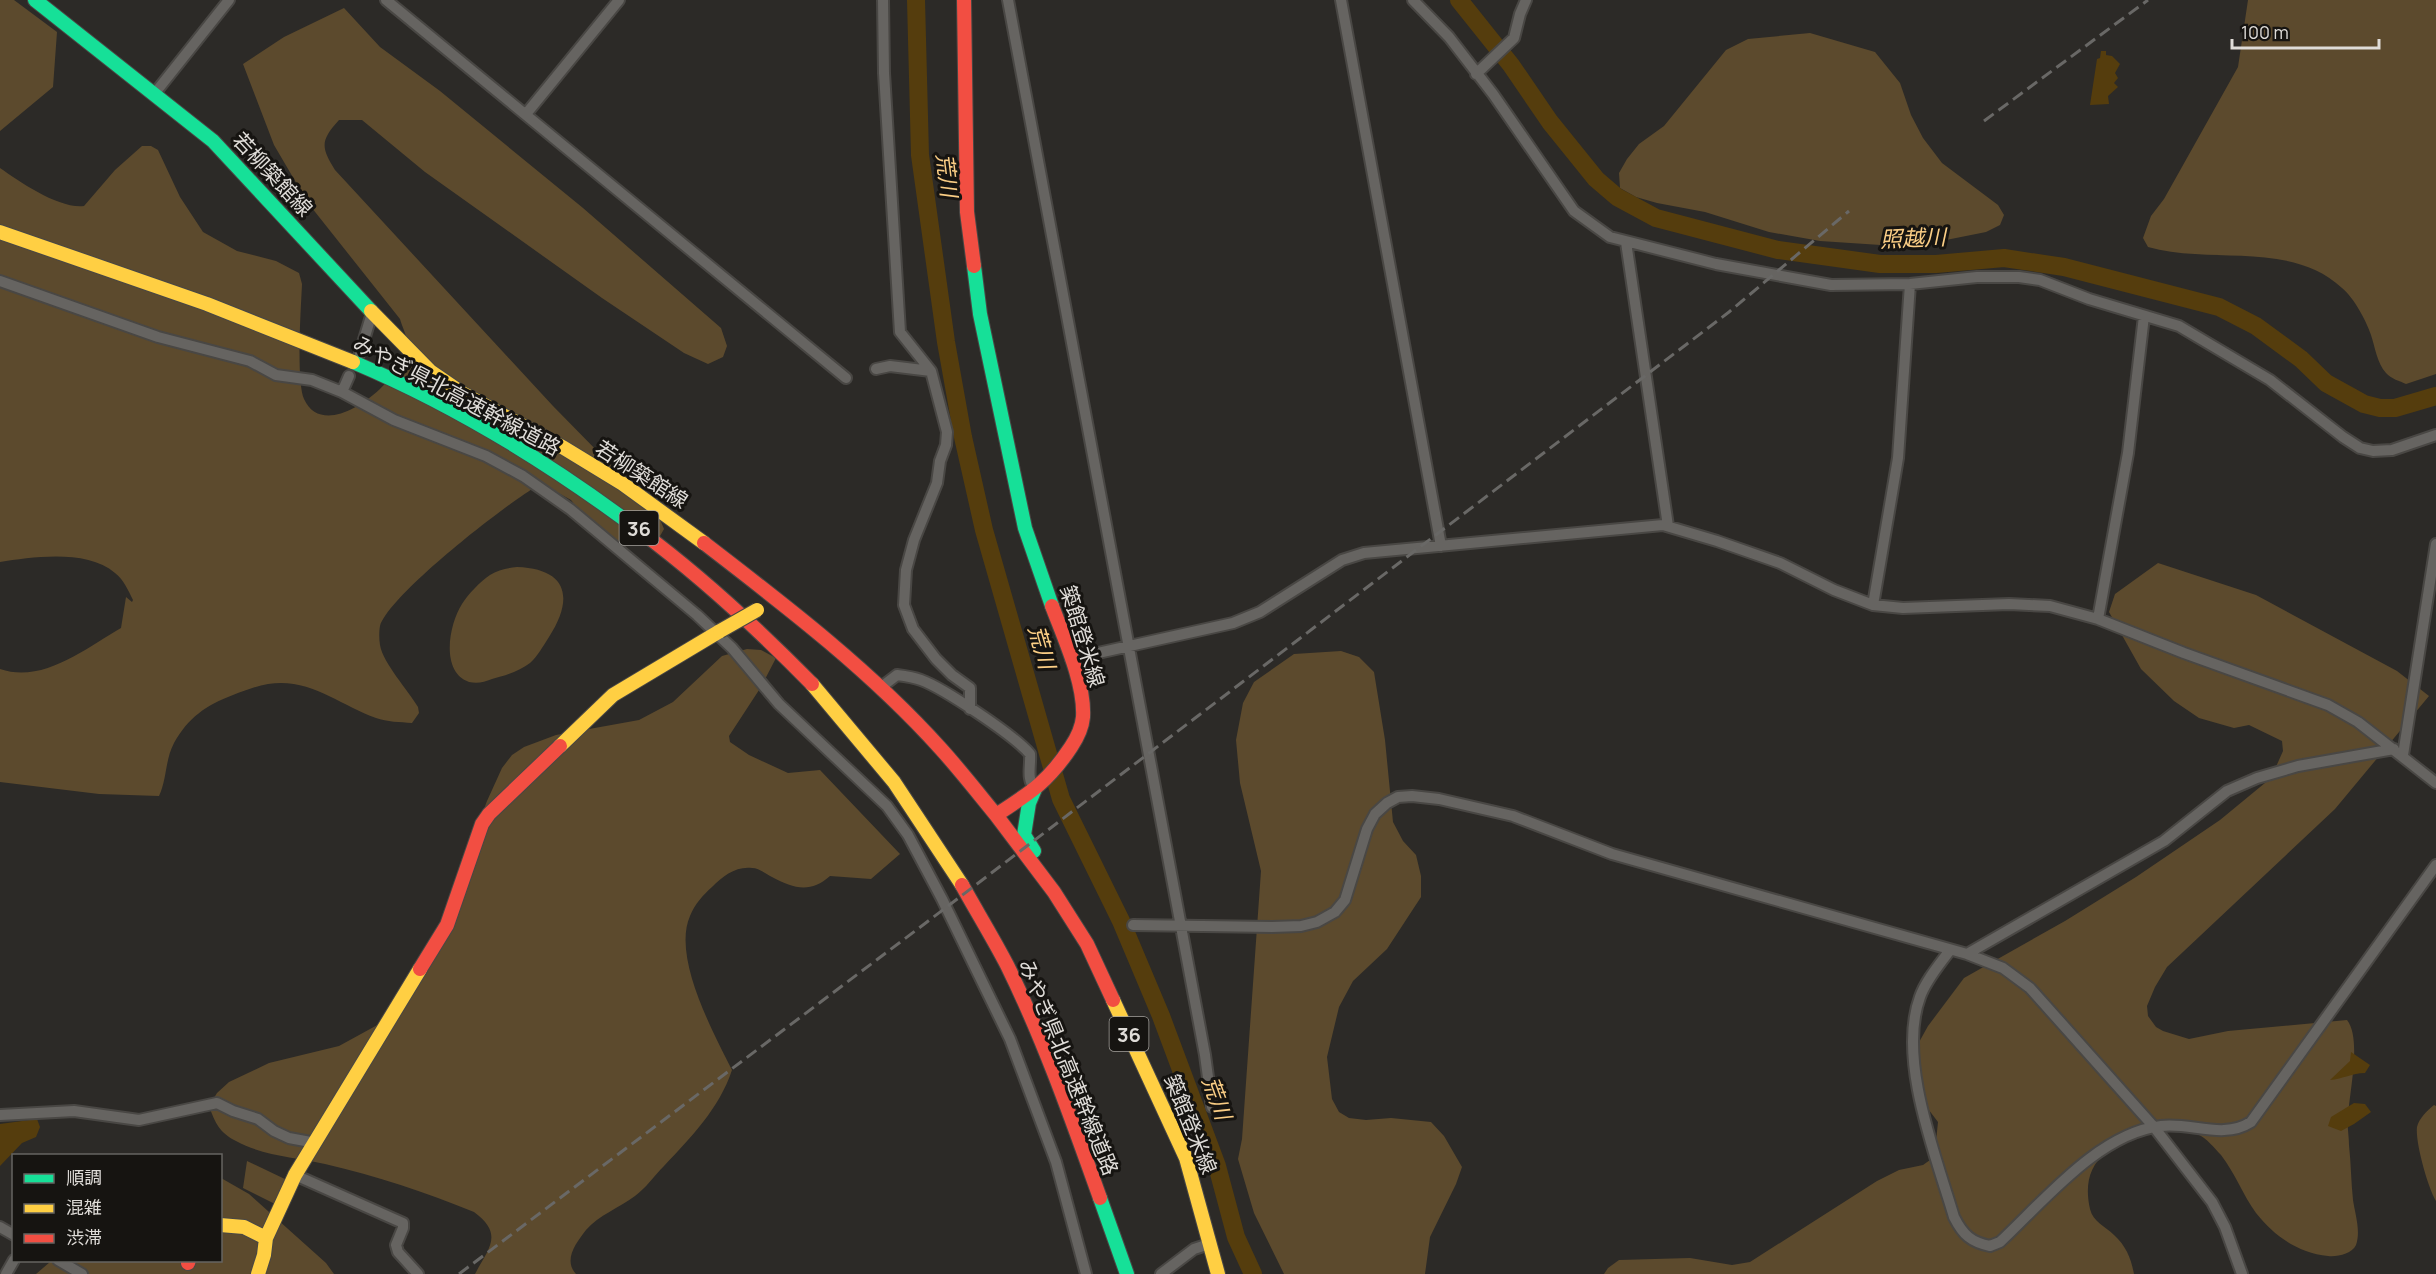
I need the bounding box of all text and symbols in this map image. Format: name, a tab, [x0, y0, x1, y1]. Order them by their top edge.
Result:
scale bar	[2232, 12, 2379, 50]
text: 100 m	[2241, 20, 2289, 44]
street label: 若柳築館線	[227, 126, 319, 222]
water label: 荒川	[929, 151, 965, 201]
water label: 照越川	[1879, 222, 1948, 254]
street label: みやぎ県北高速幹線道路	[348, 328, 566, 462]
street label: 若柳築館線	[590, 434, 694, 514]
road number: 36	[620, 511, 658, 545]
street label: 築館登米線	[1054, 582, 1112, 690]
water label: 荒川	[1022, 622, 1063, 674]
street label: みやぎ県北高速幹線道路	[1013, 955, 1125, 1179]
road number: 36	[1110, 1017, 1148, 1051]
street label: 築館登米線	[1158, 1070, 1224, 1178]
water label: 荒川	[1195, 1072, 1239, 1126]
legend	[12, 1154, 222, 1262]
text: 順調	[66, 1165, 102, 1189]
text: 混雑	[66, 1195, 102, 1219]
text: 渋滞	[66, 1225, 102, 1249]

